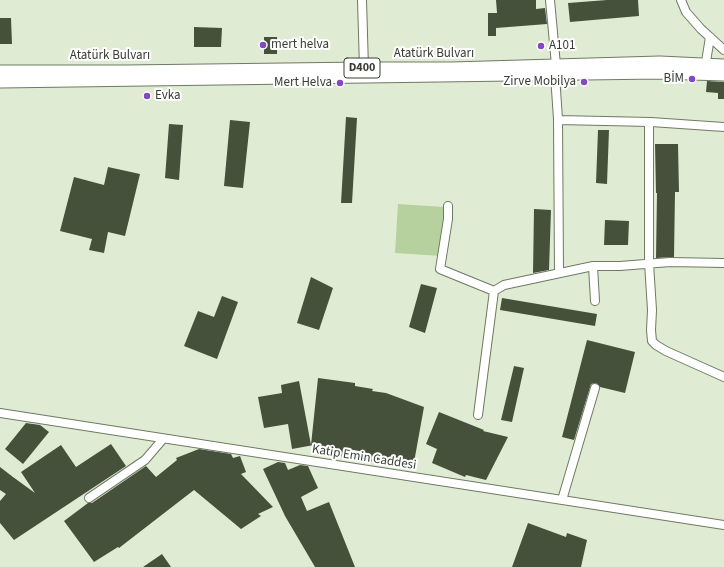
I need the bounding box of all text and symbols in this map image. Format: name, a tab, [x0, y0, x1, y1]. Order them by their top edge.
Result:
place label: mert helva	[271, 37, 329, 53]
place label: A101	[549, 38, 575, 54]
marker: mert helva	[258, 40, 268, 50]
marker: A101	[536, 41, 546, 51]
street label: Atatürk Bulvarı	[394, 46, 474, 62]
street label: Atatürk Bulvarı	[70, 48, 150, 64]
road number: D400	[344, 58, 380, 78]
place label: BİM	[663, 71, 684, 87]
place label: Zirve Mobilya	[503, 74, 576, 90]
marker: BİM	[687, 74, 697, 84]
place label: Mert Helva	[274, 75, 332, 91]
marker: Zirve Mobilya	[579, 77, 589, 87]
marker: Mert Helva	[335, 78, 345, 88]
place label: Evka	[155, 88, 181, 104]
marker: Evka	[142, 91, 152, 101]
street label: Katip Emin Caddesi	[311, 442, 417, 474]

